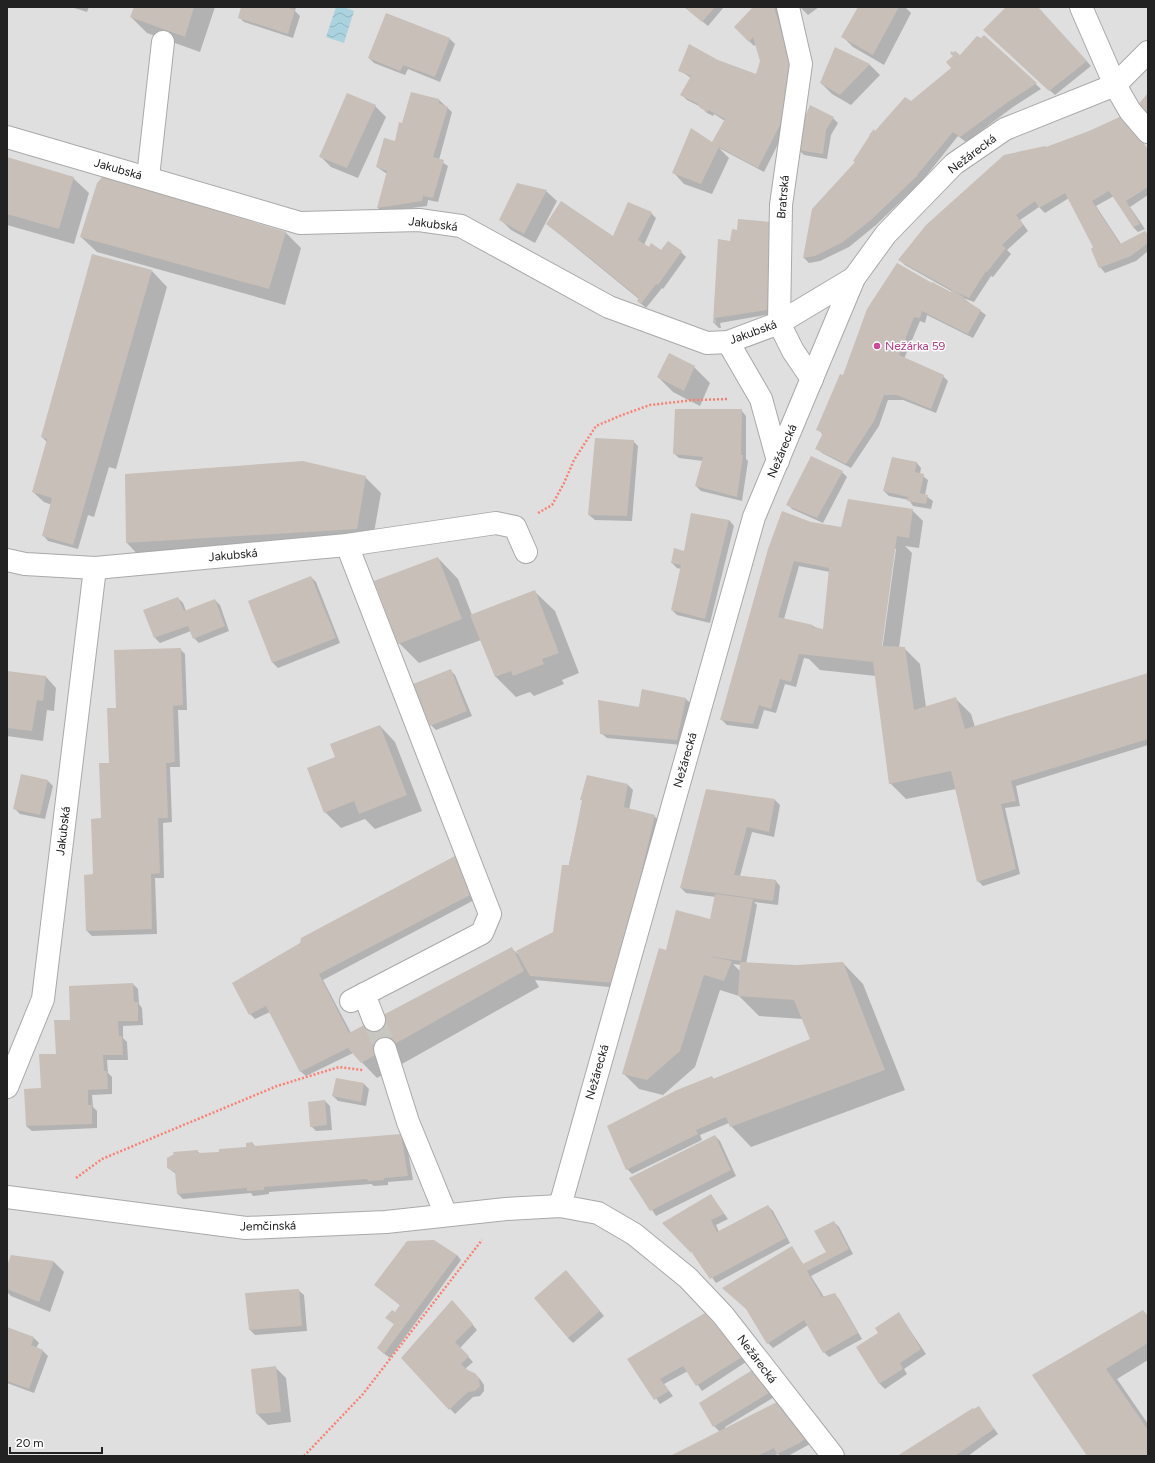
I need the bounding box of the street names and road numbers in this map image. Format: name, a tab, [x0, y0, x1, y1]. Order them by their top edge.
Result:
street label: Nežárecká	[945, 131, 999, 177]
street label: Jakubská	[92, 155, 144, 183]
street label: Bratrská	[774, 175, 792, 219]
street label: Jakubská	[408, 214, 458, 234]
street label: Jakubská	[727, 317, 779, 347]
street label: Nežárecká	[764, 422, 800, 480]
street label: Jakubská	[208, 546, 258, 564]
street label: Nežárecká	[670, 731, 700, 789]
street label: Jakubská	[53, 806, 73, 856]
street label: Nežárecká	[582, 1043, 612, 1101]
street label: Jemčinská	[240, 1219, 296, 1233]
street label: Nežárecká	[734, 1332, 780, 1386]

